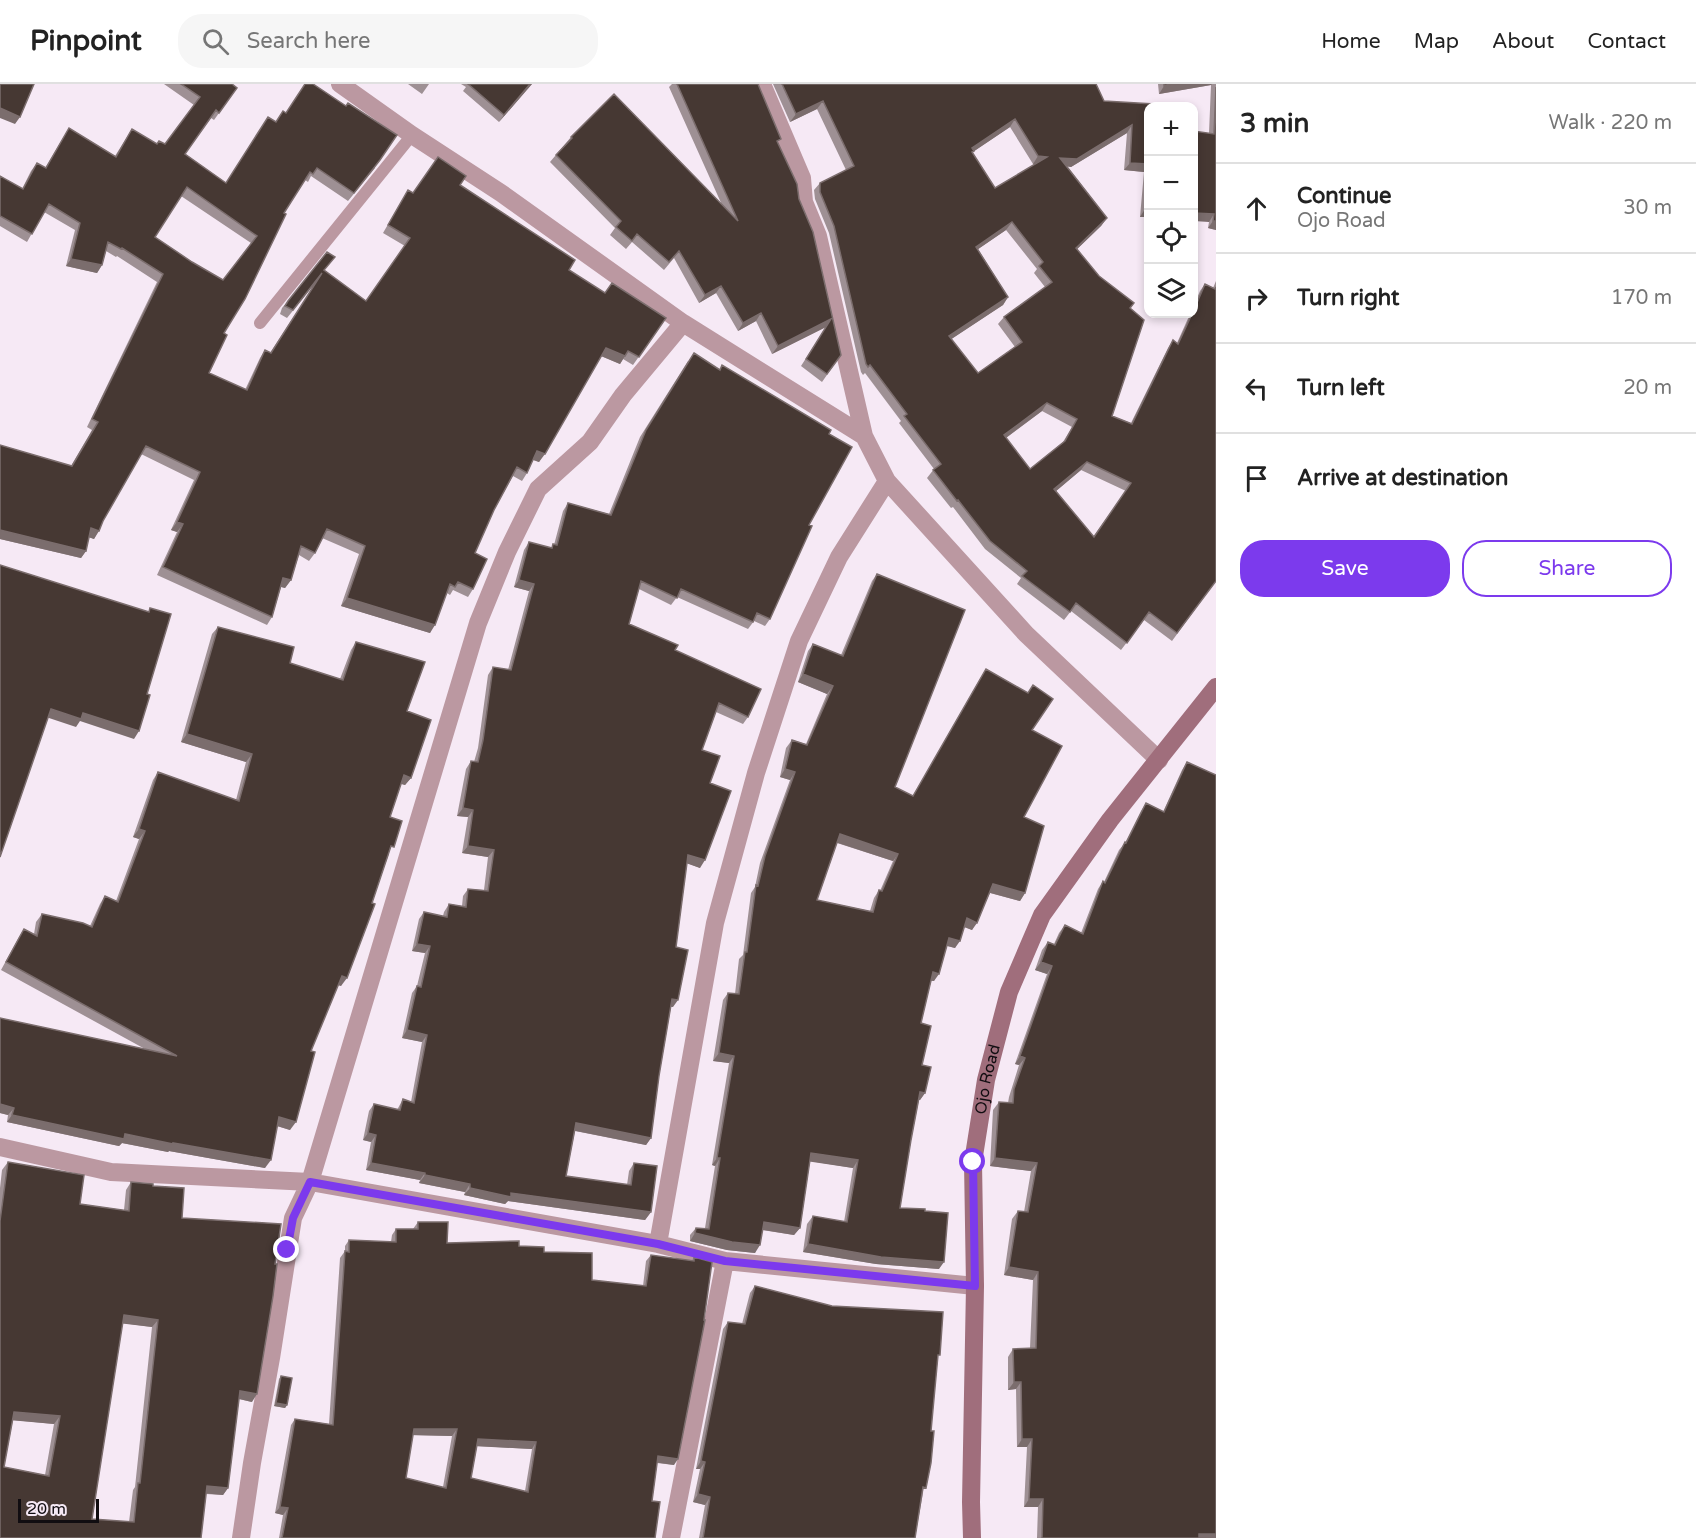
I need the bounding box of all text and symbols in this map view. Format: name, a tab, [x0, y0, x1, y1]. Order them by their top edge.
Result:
search box	[178, 14, 598, 68]
text: Pinpoint	[30, 24, 142, 58]
icon: search	[199, 25, 232, 58]
text: Search here	[247, 28, 370, 54]
text: Home	[1321, 29, 1381, 54]
text: Map	[1414, 29, 1459, 54]
text: About	[1492, 29, 1554, 54]
text: Contact	[1587, 29, 1666, 54]
map controls	[1144, 102, 1198, 318]
button: +	[1144, 102, 1198, 156]
text: 3 min	[1240, 108, 1309, 139]
text: Walk · 220 m	[1549, 111, 1672, 135]
button: −	[1144, 156, 1198, 210]
text: Continue	[1297, 183, 1392, 209]
icon: ahead	[1240, 192, 1273, 225]
text: 30 m	[1623, 196, 1672, 220]
text: Ojo Road	[1297, 209, 1386, 233]
button: locate	[1144, 210, 1198, 264]
button: layers	[1144, 264, 1198, 318]
icon: right	[1240, 282, 1273, 315]
text: Turn right	[1297, 285, 1399, 311]
text: 170 m	[1611, 286, 1672, 310]
icon: left	[1240, 372, 1273, 405]
text: Turn left	[1297, 375, 1385, 401]
text: 20 m	[1623, 376, 1672, 400]
icon: arrive	[1240, 462, 1273, 495]
text: Arrive at destination	[1297, 465, 1508, 491]
button: Save	[1240, 540, 1450, 597]
button: Share	[1462, 540, 1672, 597]
street label: Ojo Road	[971, 1042, 1005, 1116]
route start	[959, 1148, 985, 1174]
route end	[273, 1236, 299, 1262]
scale bar	[18, 1496, 99, 1524]
text: 20 m	[27, 1499, 66, 1519]

